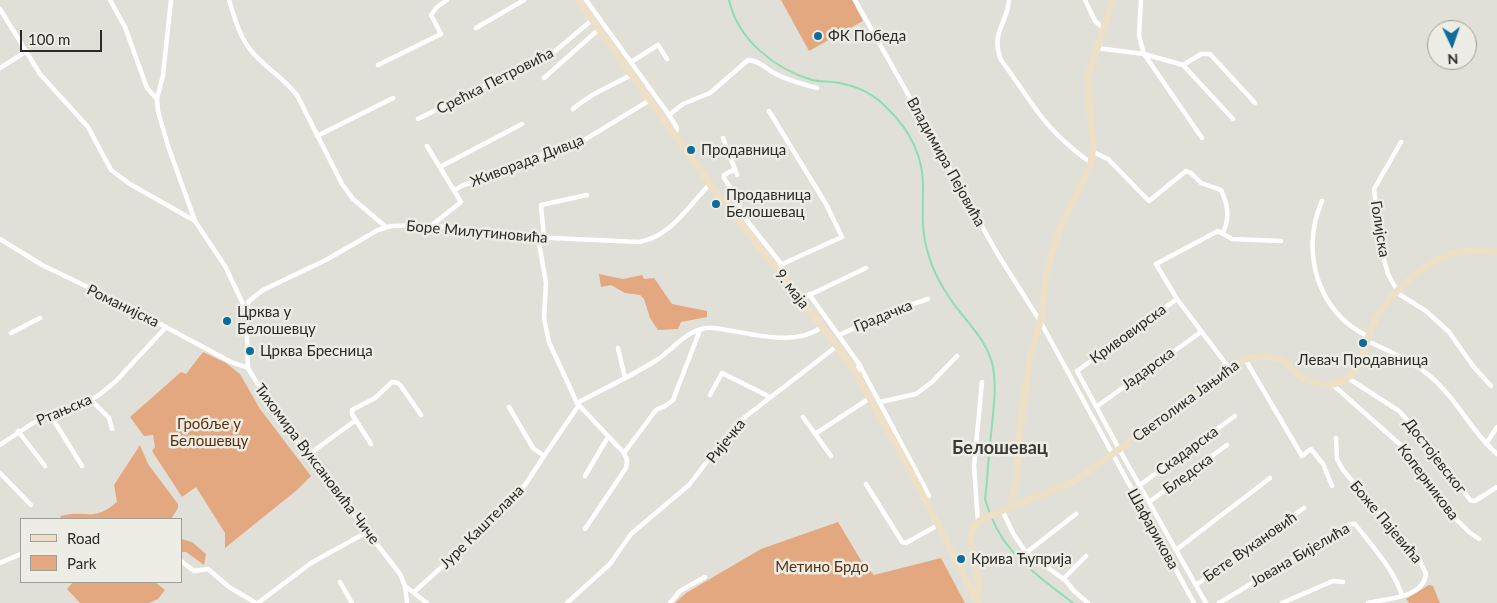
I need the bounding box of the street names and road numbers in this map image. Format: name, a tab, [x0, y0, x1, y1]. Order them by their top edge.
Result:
street label: Срећка Петровића	[434, 44, 556, 118]
street label: Владимира Пејовића	[903, 94, 989, 230]
street label: Живорада Дивца	[467, 131, 587, 191]
street label: Голијска	[1367, 199, 1393, 259]
street label: Боре Милутиновића	[406, 217, 548, 247]
street label: 9. маја	[771, 266, 813, 312]
street label: Романијска	[84, 281, 162, 331]
street label: Градачка	[851, 296, 915, 336]
street label: Кривовирска	[1086, 300, 1170, 368]
street label: Јадарска	[1118, 344, 1178, 394]
street label: Светолика Јањића	[1129, 356, 1243, 446]
street label: Тихомира Вуксановића Чиче	[251, 380, 383, 548]
street label: Ртањска	[34, 390, 94, 430]
street label: Ријечка	[703, 415, 749, 467]
street label: Достојевског	[1400, 415, 1470, 497]
street label: Скадарска	[1152, 422, 1222, 480]
street label: Коперникова	[1394, 440, 1462, 524]
street label: Бледска	[1160, 450, 1216, 498]
street label: Боже Пајевића	[1346, 477, 1426, 567]
street label: Јуре Каштелана	[436, 481, 528, 573]
street label: Шафарикова	[1123, 486, 1183, 572]
street label: Бете Вукановић	[1200, 508, 1300, 586]
street label: Јована Бијелића	[1247, 519, 1353, 591]

